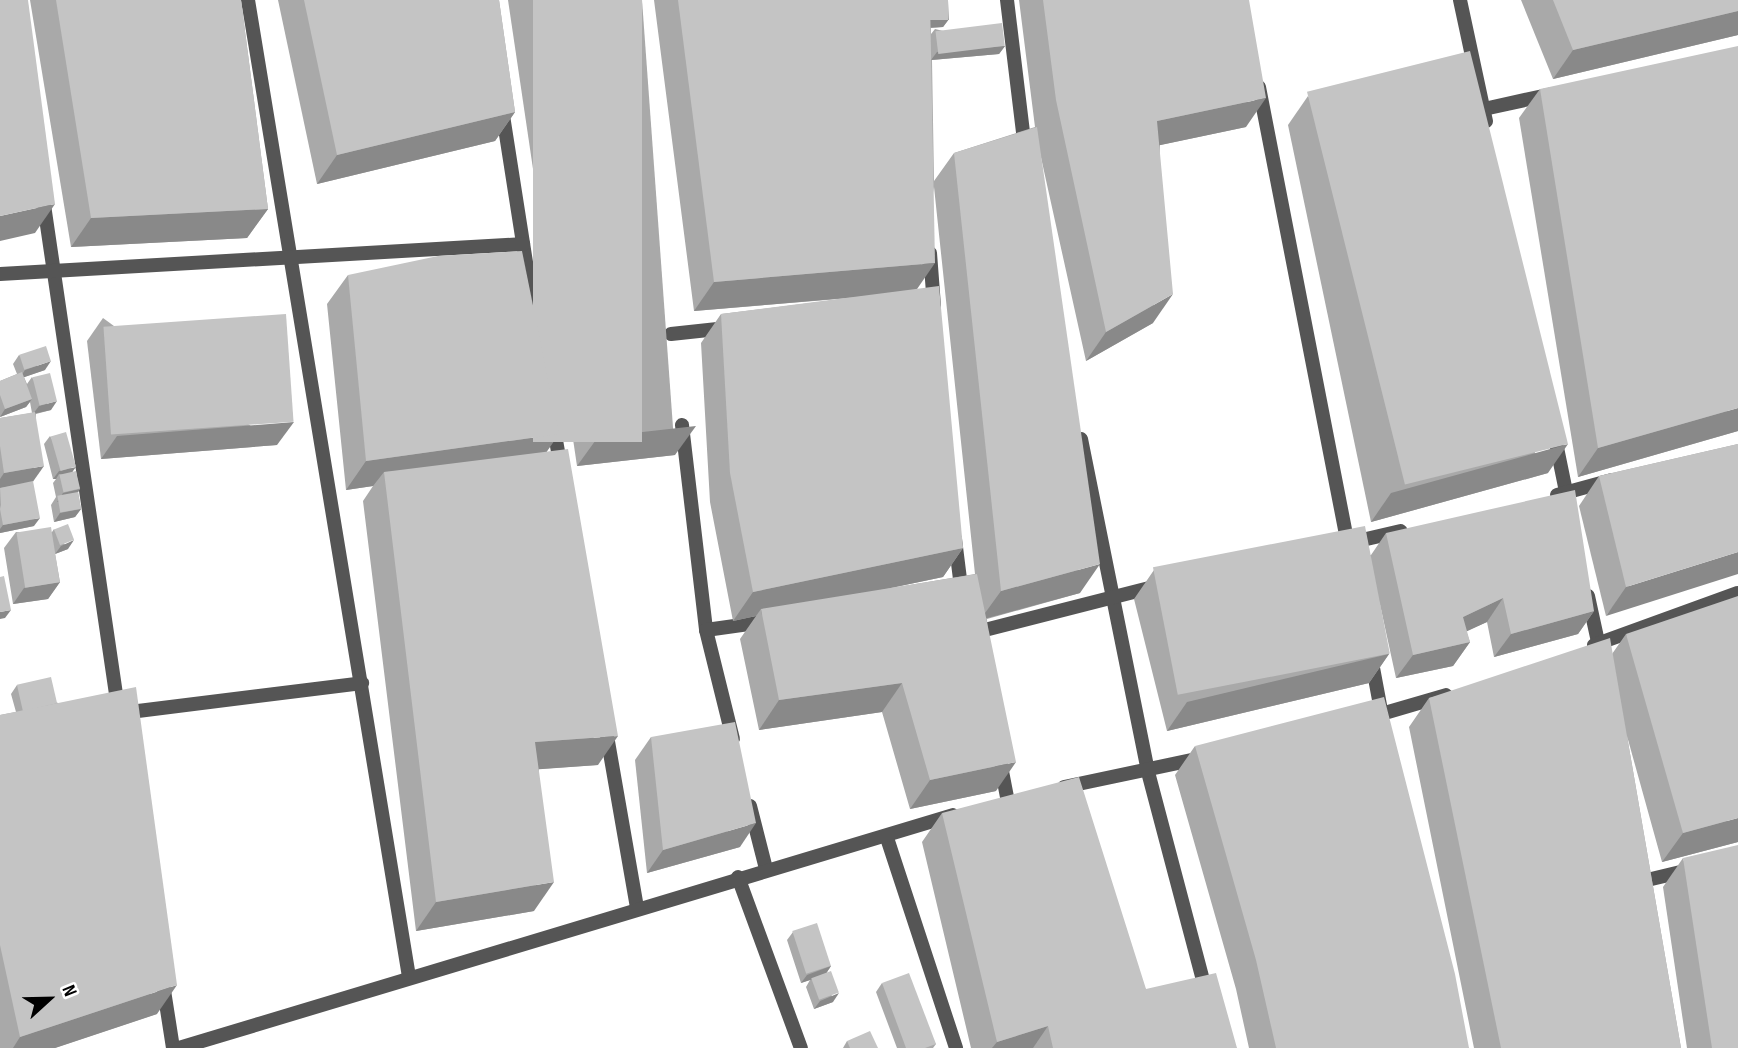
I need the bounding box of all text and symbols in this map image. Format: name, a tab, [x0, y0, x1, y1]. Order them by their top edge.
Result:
north arrow	[14, 964, 84, 1034]
text: N	[56, 982, 81, 1000]

